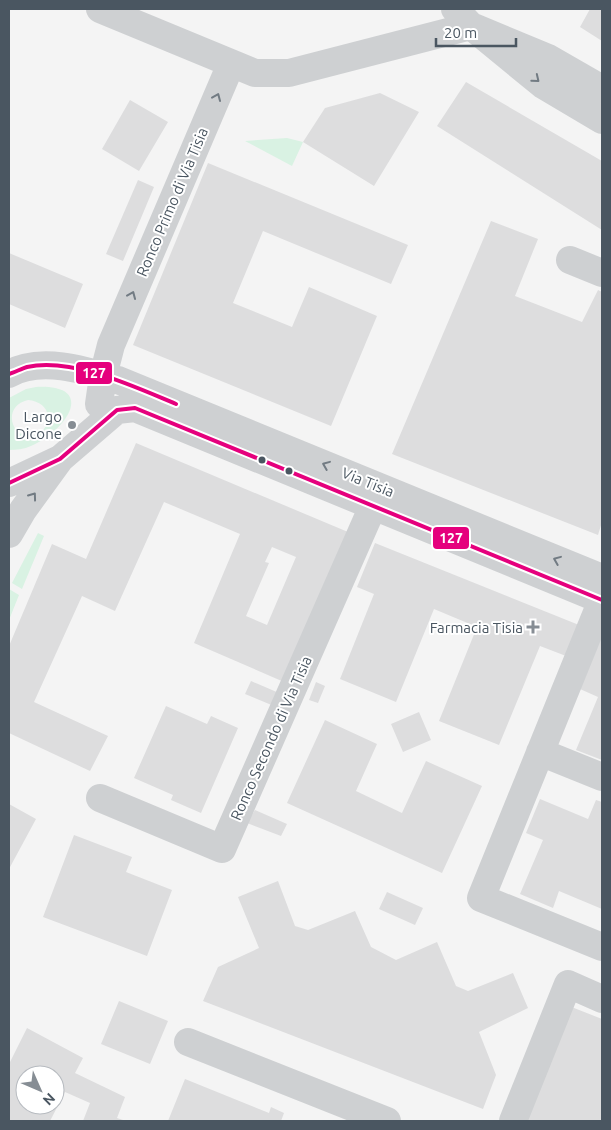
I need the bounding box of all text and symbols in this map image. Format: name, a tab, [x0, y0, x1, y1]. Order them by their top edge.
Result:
scale bar	[436, 15, 516, 47]
text: 20 m	[444, 24, 477, 41]
one-way arrow	[530, 74, 539, 82]
one-way arrow	[210, 93, 221, 102]
street label: Ronco Primo di Via Tisia	[133, 125, 211, 279]
one-way arrow	[126, 291, 136, 300]
line badge: 127	[75, 361, 113, 385]
text: 127	[82, 365, 106, 381]
place label: Largo Dicone	[15, 408, 62, 442]
marker: Largo Dicone	[66, 419, 78, 431]
unlabelled marker	[257, 455, 267, 465]
one-way arrow	[322, 461, 331, 471]
street label: Via Tisia	[339, 464, 397, 500]
unlabelled marker	[284, 466, 294, 476]
one-way arrow	[27, 492, 36, 502]
line badge: 127	[432, 526, 470, 550]
text: 127	[439, 530, 463, 546]
one-way arrow	[553, 555, 562, 566]
place label: Farmacia Tisia	[430, 619, 523, 636]
marker: Farmacia Tisia	[527, 621, 539, 633]
street label: Ronco Secondo di Via Tisia	[227, 653, 315, 823]
north arrow	[15, 1065, 65, 1115]
text: N	[40, 1090, 59, 1109]

